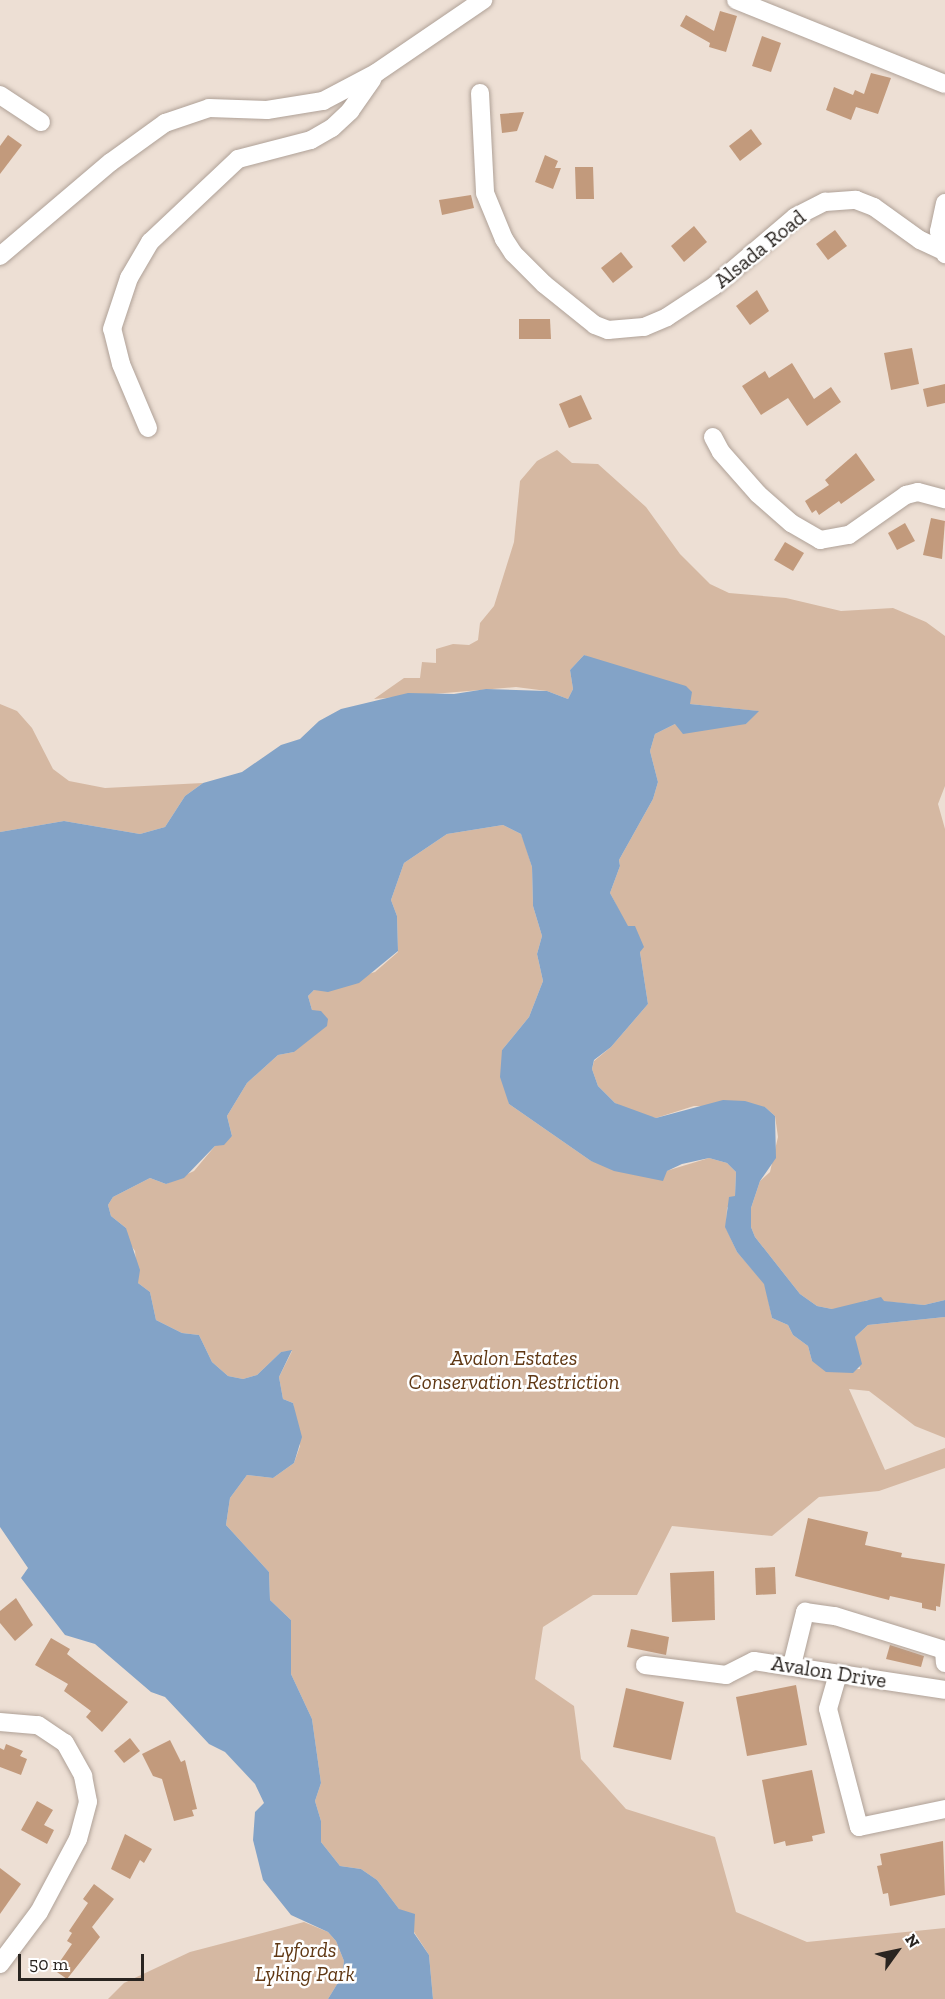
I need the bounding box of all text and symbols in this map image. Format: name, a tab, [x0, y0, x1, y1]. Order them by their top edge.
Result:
street label: Alsada Road	[709, 205, 811, 293]
park label: Avalon Estates Conservation Restriction	[408, 1345, 620, 1395]
street label: Avalon Drive	[770, 1650, 888, 1694]
north arrow	[867, 1921, 927, 1981]
text: N	[901, 1931, 924, 1951]
park label: Lyfords Lyking Park	[255, 1937, 355, 1987]
scale bar	[21, 1942, 147, 1980]
text: 50 m	[29, 1953, 68, 1975]

